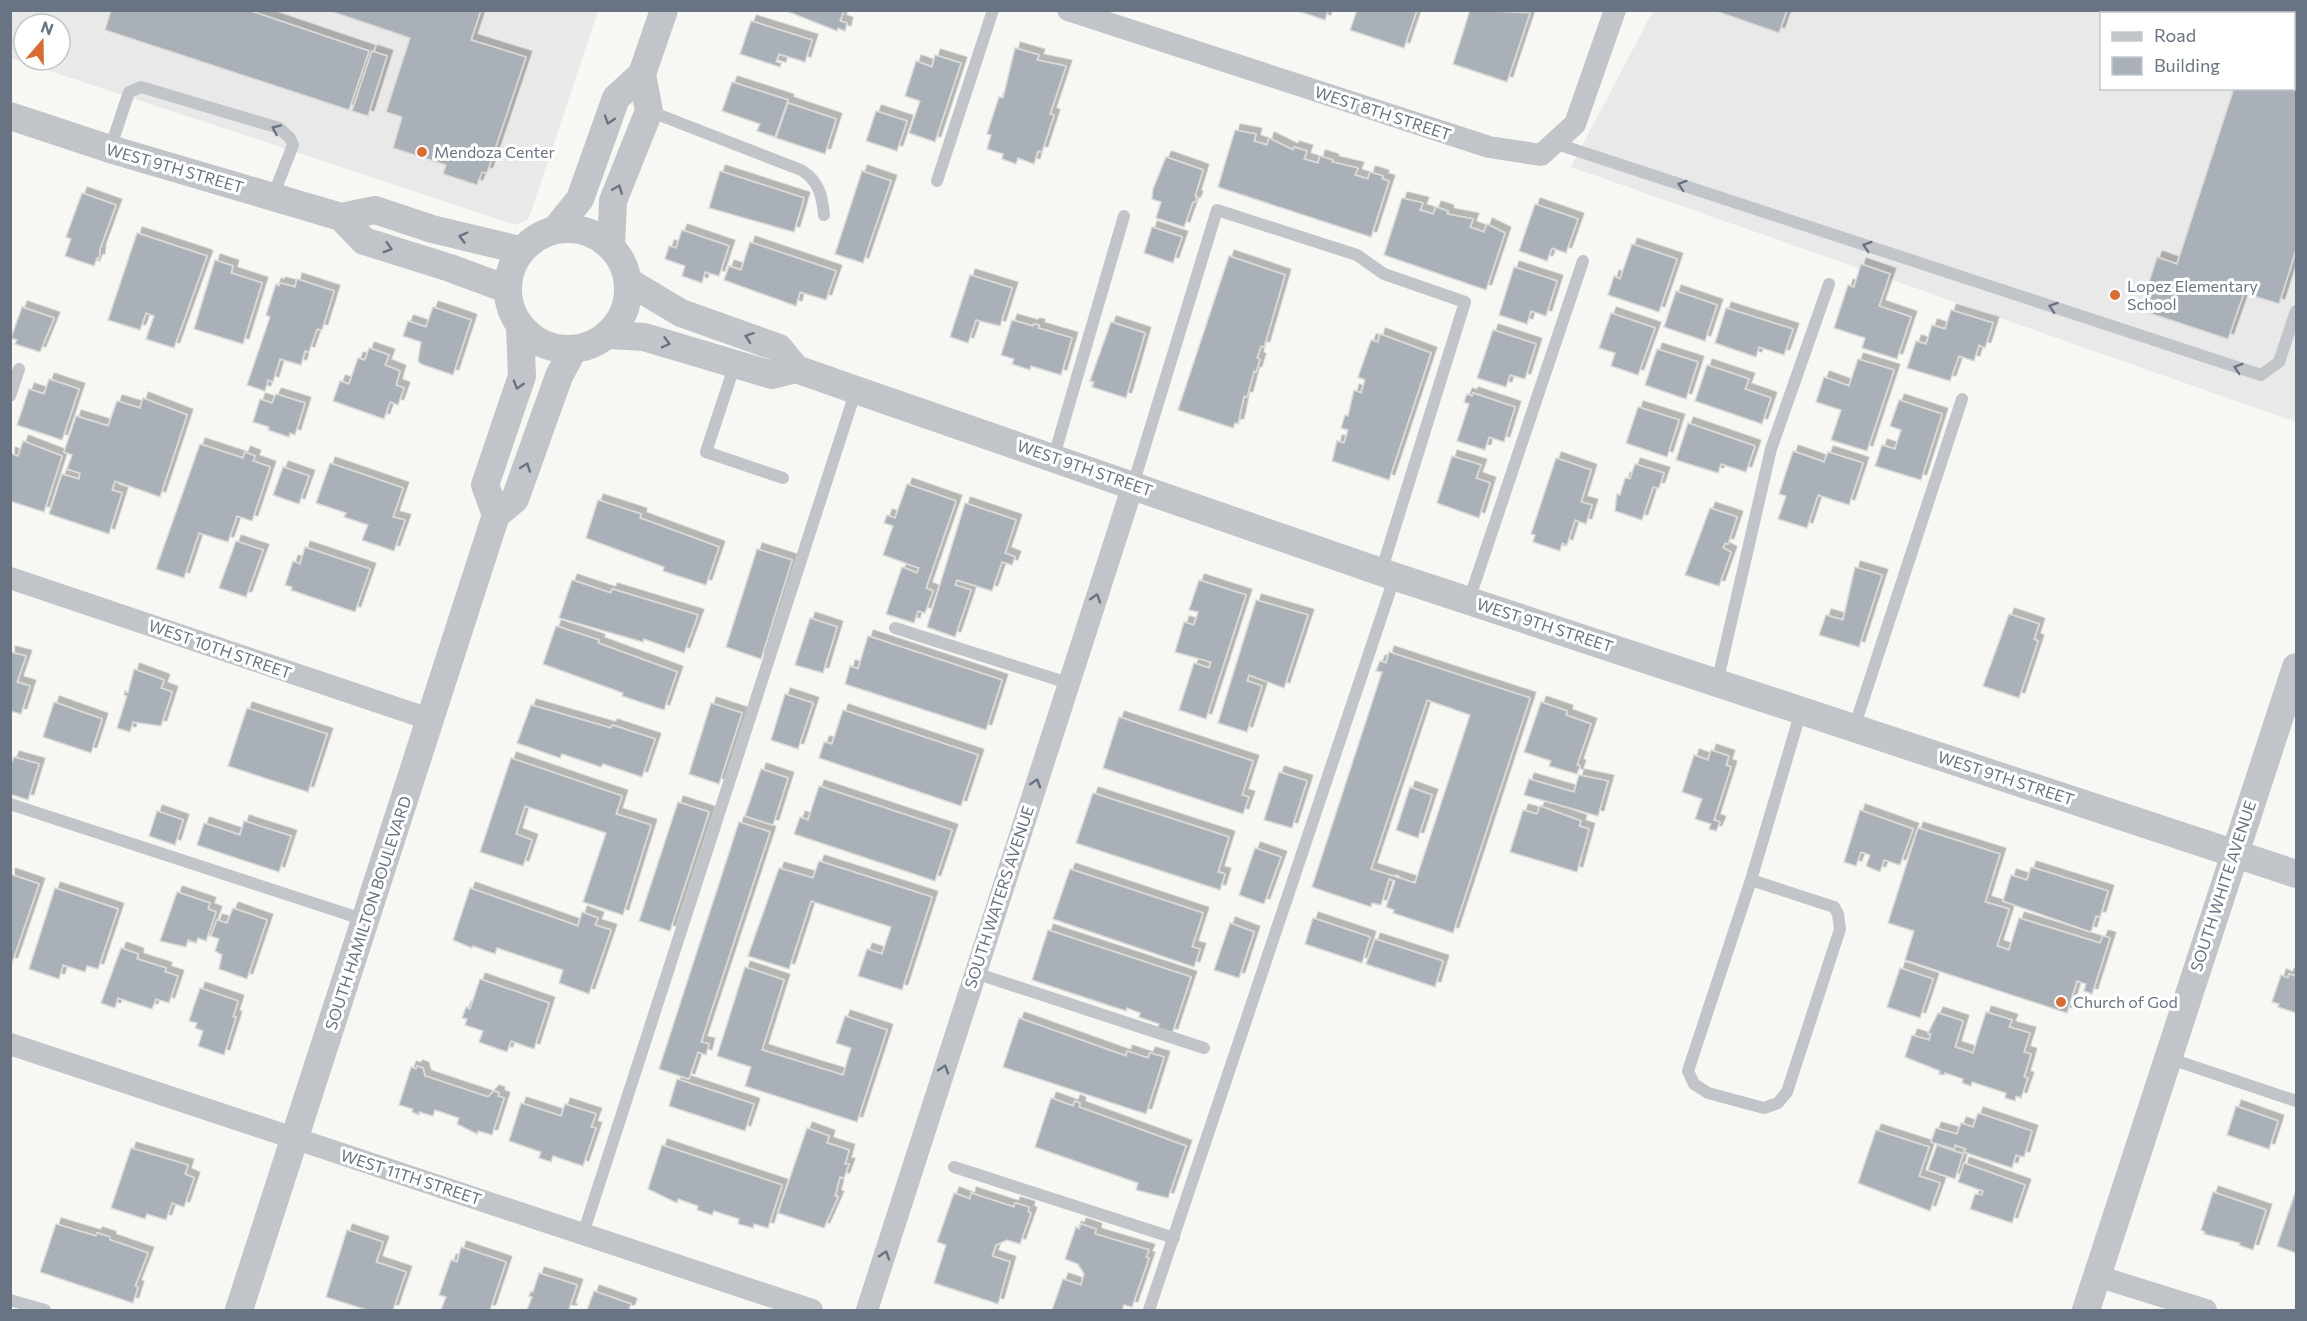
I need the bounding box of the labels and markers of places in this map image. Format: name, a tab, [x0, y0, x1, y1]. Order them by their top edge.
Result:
place label: Mendoza Center	[434, 142, 555, 161]
marker: Mendoza Center	[415, 145, 429, 159]
place label: Lopez Elementary School	[2127, 276, 2258, 313]
marker: Lopez Elementary School	[2108, 288, 2122, 302]
place label: Church of God	[2073, 992, 2178, 1011]
marker: Church of God	[2054, 995, 2068, 1009]

